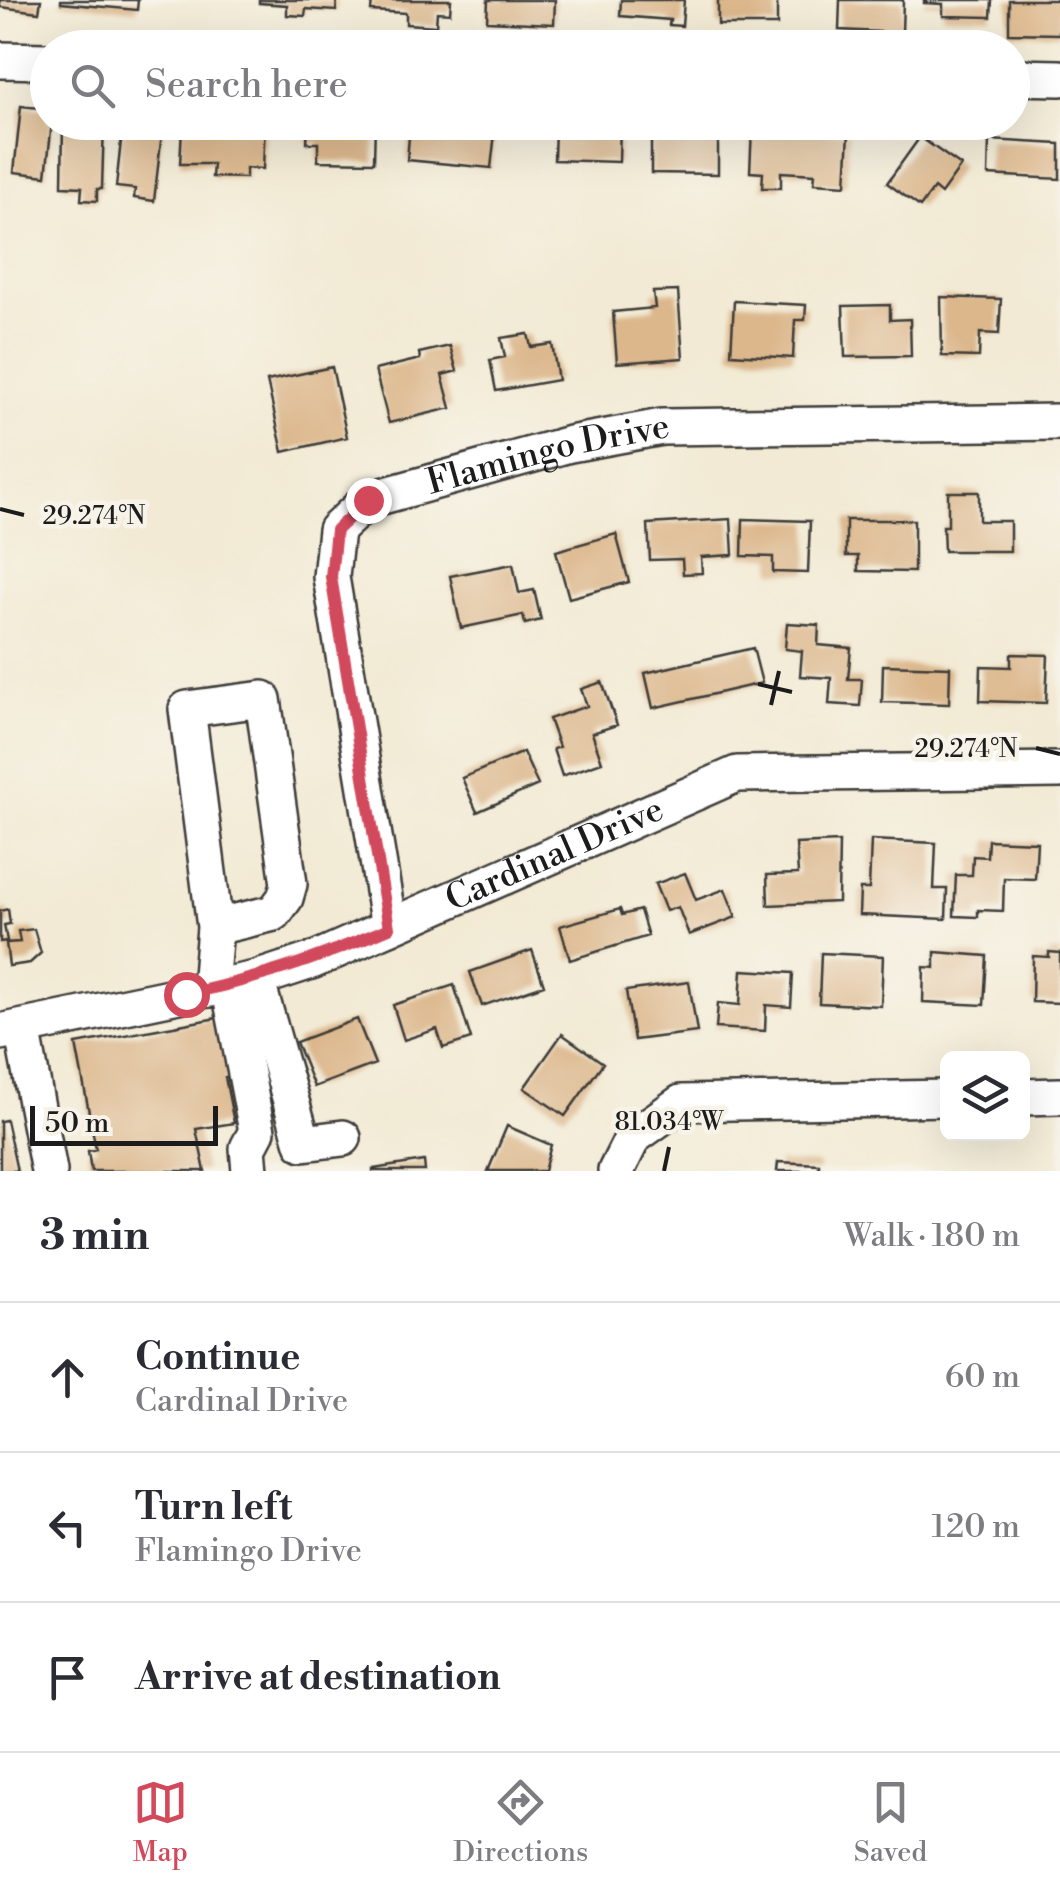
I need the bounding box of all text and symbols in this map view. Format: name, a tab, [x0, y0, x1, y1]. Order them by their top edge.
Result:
search box	[30, 30, 1030, 140]
icon: search	[65, 58, 120, 113]
text: Search here	[145, 62, 348, 109]
street label: Flamingo Drive	[422, 405, 673, 504]
route end	[346, 478, 392, 524]
text: 29.274°N	[43, 501, 146, 532]
text: 29.274°N	[915, 734, 1018, 765]
street label: Cardinal Drive	[439, 788, 670, 921]
route start	[164, 972, 210, 1018]
map controls	[940, 1051, 1030, 1141]
button: layers	[940, 1051, 1030, 1141]
scale bar	[30, 1101, 218, 1146]
text: 50 m	[45, 1106, 109, 1141]
text: 81.034°W	[614, 1107, 725, 1138]
text: 3 min	[40, 1210, 149, 1263]
text: Walk · 180 m	[844, 1216, 1020, 1256]
text: Continue	[135, 1334, 300, 1381]
icon: ahead	[40, 1350, 95, 1405]
text: 60 m	[945, 1357, 1020, 1397]
text: Cardinal Drive	[135, 1381, 348, 1421]
text: Turn left	[135, 1484, 292, 1531]
icon: left	[40, 1500, 95, 1555]
text: 120 m	[931, 1507, 1020, 1547]
text: Flamingo Drive	[135, 1531, 362, 1571]
icon: arrive	[40, 1650, 95, 1705]
text: Arrive at destination	[135, 1654, 501, 1701]
tab: Map	[133, 1775, 188, 1870]
tab: Directions	[453, 1775, 588, 1870]
tab: Saved	[854, 1775, 927, 1870]

